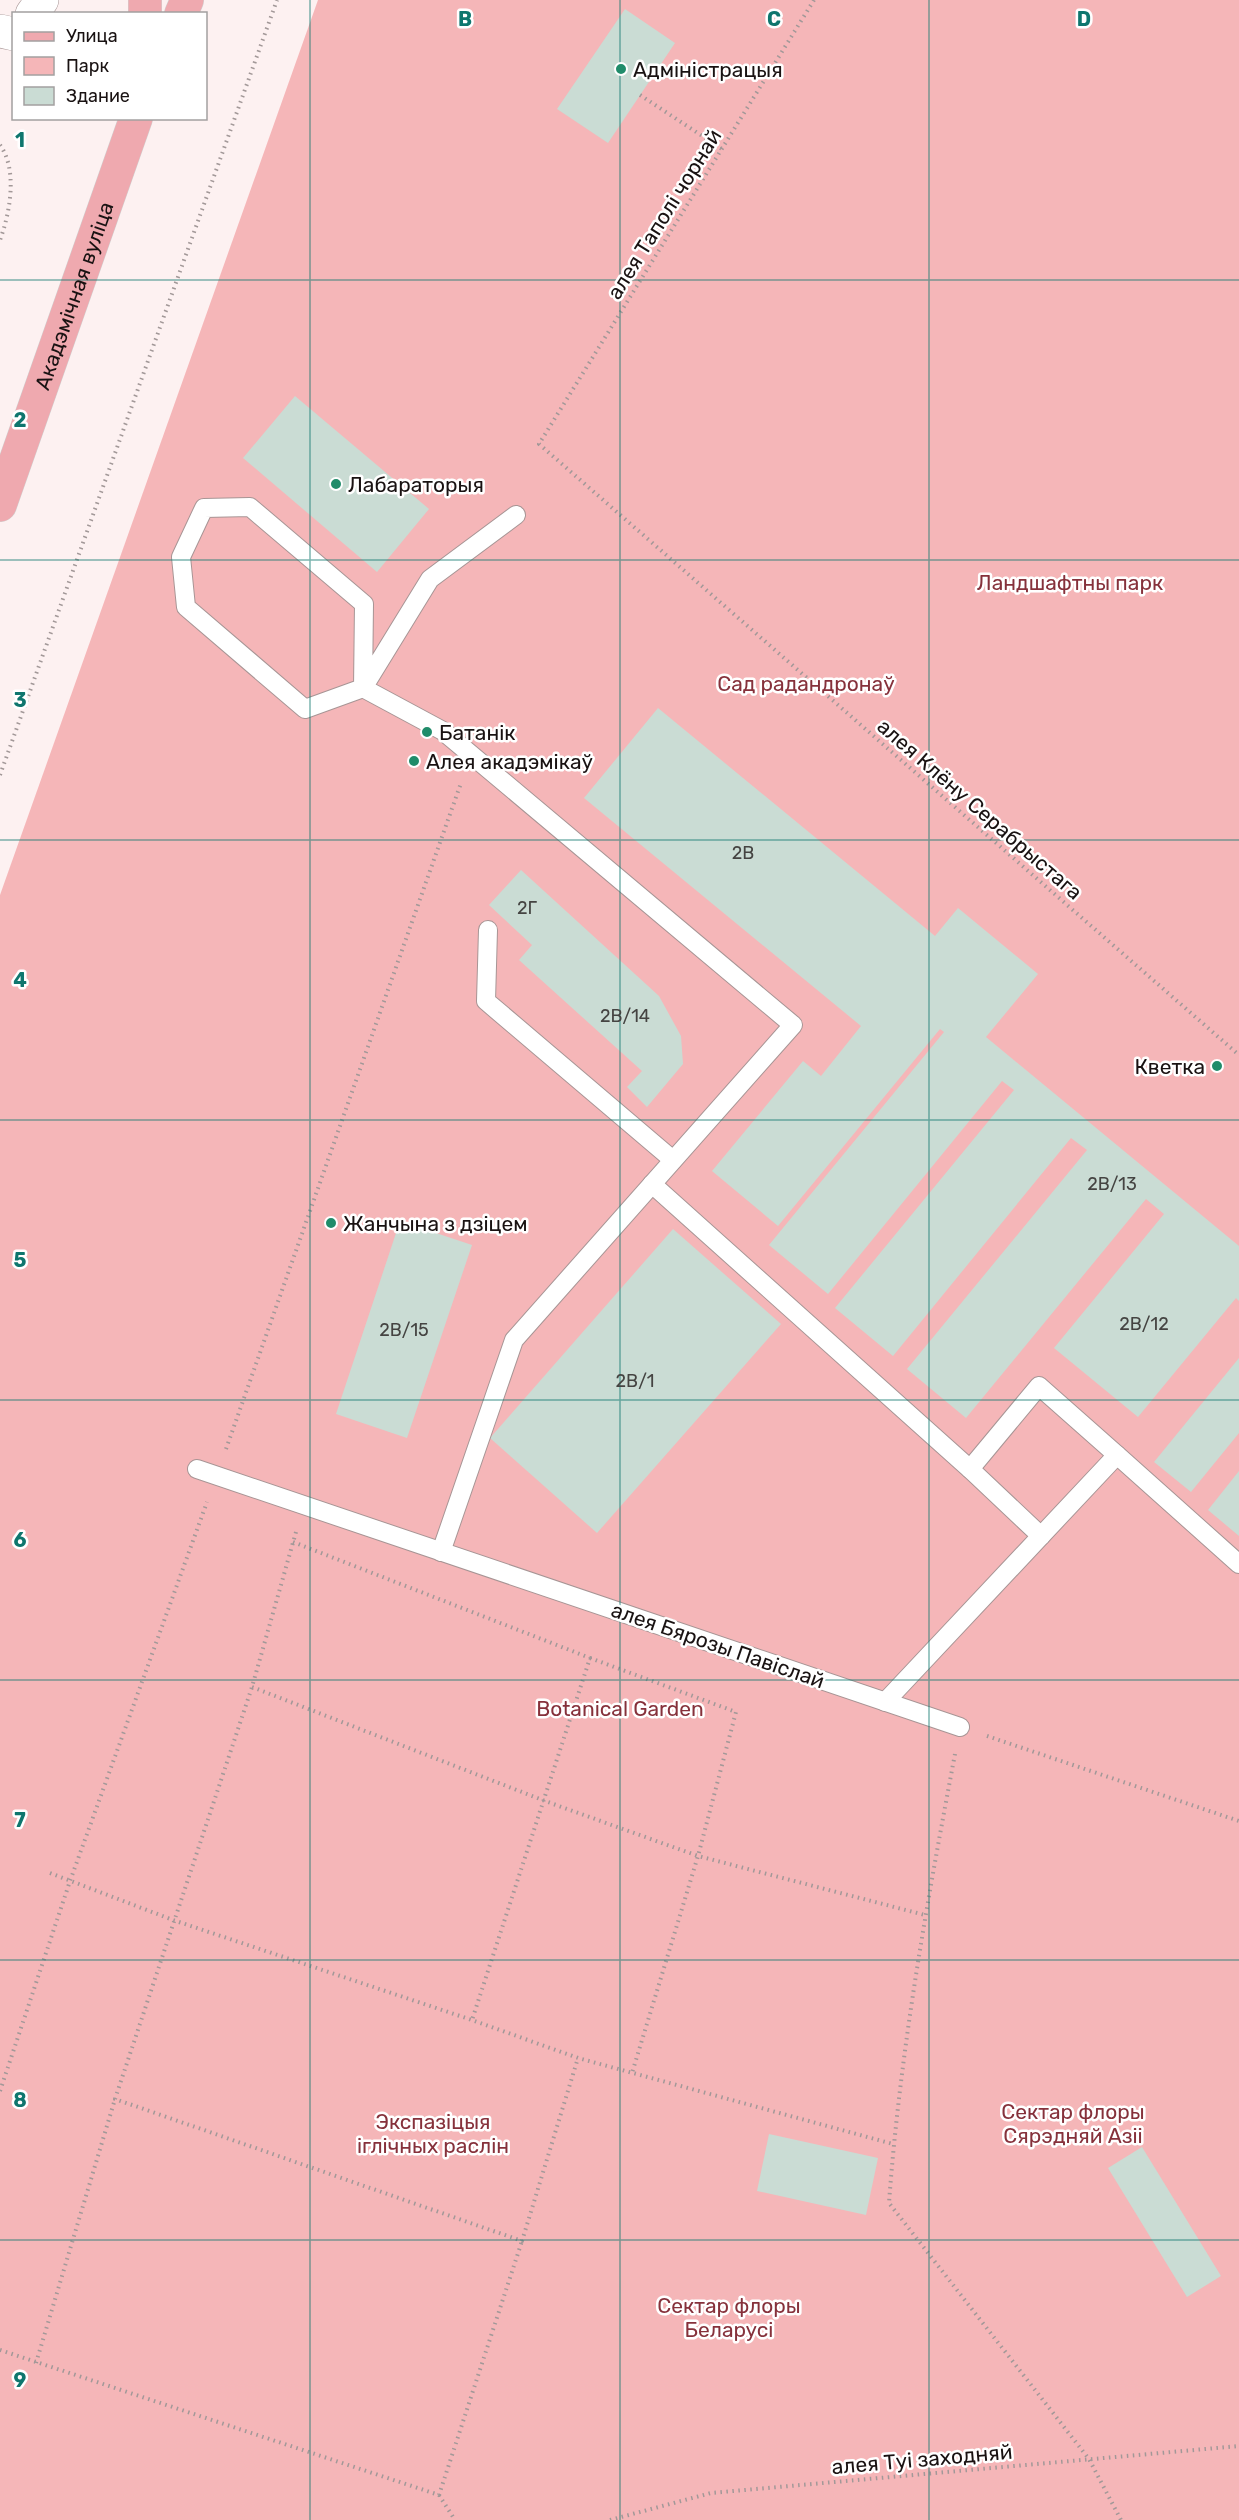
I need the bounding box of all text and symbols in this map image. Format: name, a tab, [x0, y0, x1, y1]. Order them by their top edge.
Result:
text: B	[458, 7, 472, 31]
text: C	[767, 7, 781, 31]
text: D	[1077, 7, 1091, 31]
legend	[12, 12, 207, 120]
text: Улица	[66, 25, 118, 47]
text: Парк	[66, 55, 110, 77]
place label: Адміністрацыя	[633, 57, 783, 82]
marker: Адміністрацыя	[614, 62, 628, 76]
text: Здание	[66, 85, 130, 107]
street label: алея Таполі чорнай	[602, 124, 726, 304]
text: 1	[15, 128, 25, 152]
street label: Акадэмічная вуліца	[29, 198, 118, 393]
text: 2	[14, 408, 27, 432]
place label: Лабараторыя	[348, 472, 484, 497]
marker: Лабараторыя	[329, 477, 343, 491]
park label: Ландшафтны парк	[977, 570, 1163, 595]
park label: Сад радандронаў	[717, 671, 895, 696]
text: 3	[13, 688, 27, 712]
street label: алея Клёну Серабрыстага	[873, 713, 1087, 905]
place label: Батанік	[439, 720, 516, 745]
marker: Батанік	[420, 725, 434, 739]
place label: Алея акадэмікаў	[426, 749, 593, 774]
marker: Алея акадэмікаў	[407, 754, 421, 768]
house number: 2В	[732, 842, 754, 864]
house number: 2Г	[517, 897, 538, 919]
text: 4	[13, 968, 27, 992]
house number: 2В/14	[600, 1005, 650, 1027]
place label: Кветка	[1134, 1054, 1205, 1079]
marker: Кветка	[1210, 1059, 1224, 1073]
house number: 2В/13	[1087, 1173, 1137, 1195]
place label: Жанчына з дзіцем	[343, 1211, 528, 1236]
marker: Жанчына з дзіцем	[324, 1216, 338, 1230]
text: 5	[14, 1248, 27, 1272]
house number: 2В/12	[1119, 1313, 1169, 1335]
house number: 2В/15	[379, 1319, 429, 1341]
house number: 2В/1	[616, 1370, 654, 1392]
text: 6	[13, 1528, 27, 1552]
street label: алея Бярозы Павіслай	[608, 1597, 828, 1693]
park label: Botanical Garden	[536, 1696, 704, 1721]
text: 7	[14, 1808, 26, 1832]
text: 8	[13, 2088, 27, 2112]
park label: Сектар флоры Сярэдняй Азіі	[1001, 2099, 1145, 2148]
park label: Экспазіцыя іглічных раслін	[357, 2109, 509, 2158]
park label: Сектар флоры Беларусі	[657, 2293, 801, 2342]
text: 9	[14, 2368, 27, 2392]
street label: алея Туі заходняй	[831, 2439, 1013, 2479]

